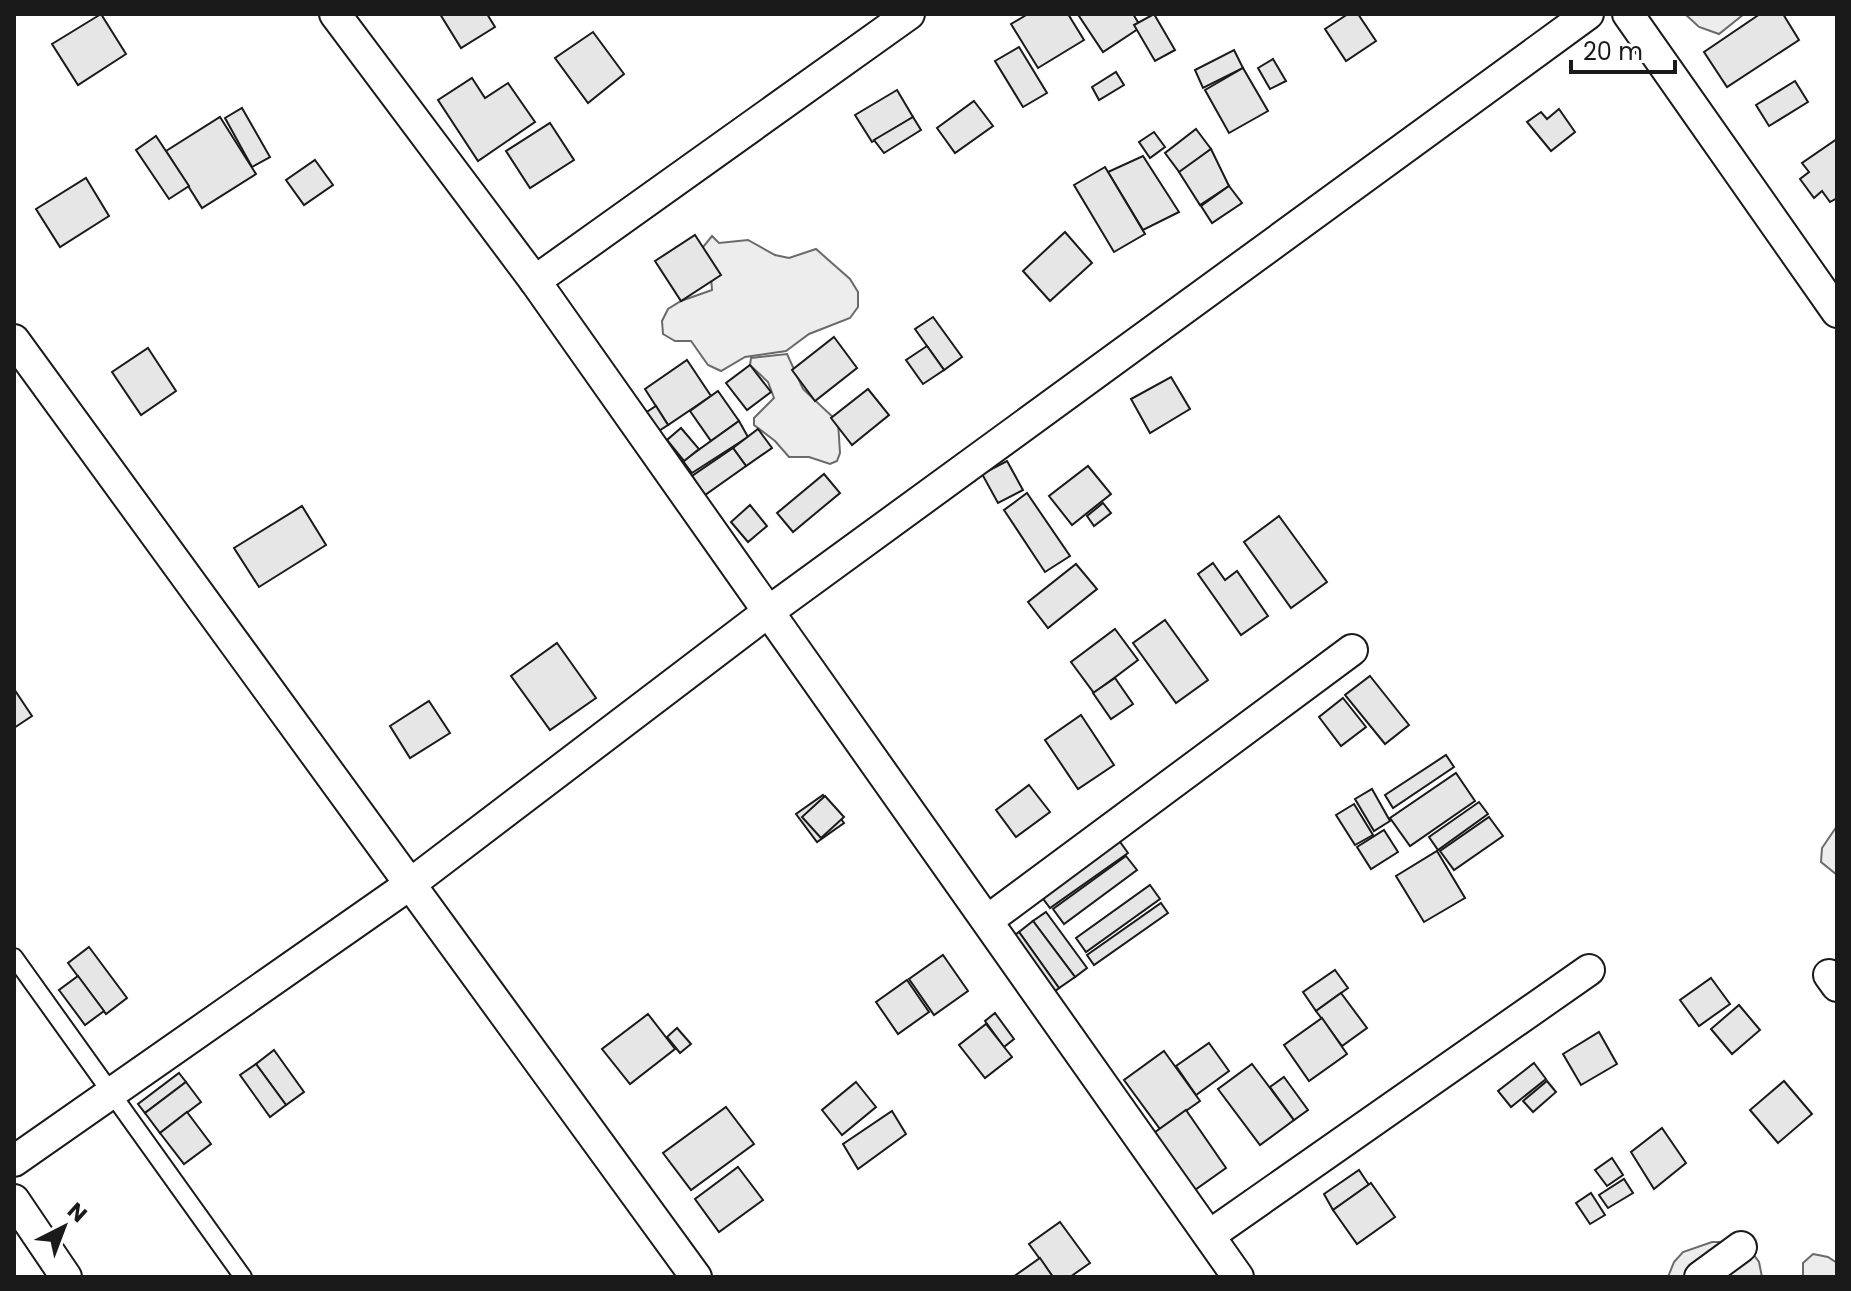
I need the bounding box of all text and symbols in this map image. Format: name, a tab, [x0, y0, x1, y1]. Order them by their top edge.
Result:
scale bar	[1571, 24, 1675, 74]
text: 20 m	[1583, 35, 1643, 68]
north arrow	[24, 1187, 104, 1267]
text: N	[61, 1195, 94, 1230]

